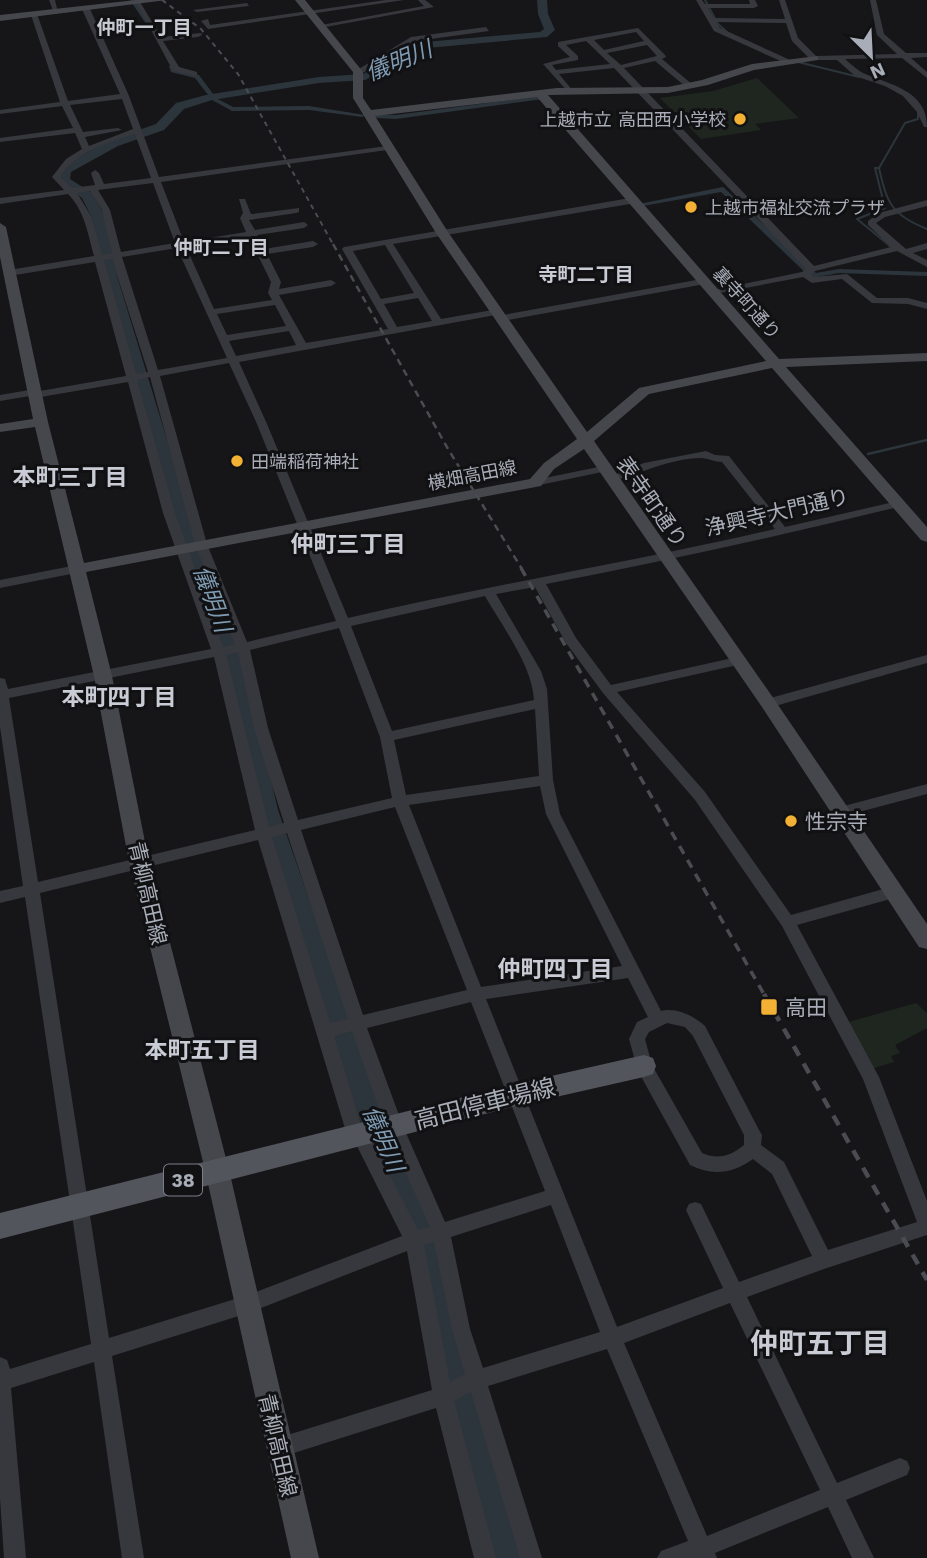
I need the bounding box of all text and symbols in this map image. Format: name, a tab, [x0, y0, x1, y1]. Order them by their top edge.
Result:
district label: 仲町一丁目	[96, 16, 192, 39]
north arrow	[836, 21, 906, 91]
water label: 儀明川	[362, 34, 439, 86]
text: N	[867, 58, 889, 84]
place label: 上越市立 高田西小学校	[540, 109, 726, 130]
marker: 上越市立 高田西小学校	[732, 111, 748, 127]
place label: 上越市福祉交流プラザ	[705, 197, 885, 218]
marker: 上越市福祉交流プラザ	[683, 199, 699, 215]
district label: 仲町二丁目	[173, 236, 269, 259]
district label: 寺町二丁目	[538, 263, 634, 286]
street label: 裏寺町通り	[709, 263, 785, 343]
place label: 田端稲荷神社	[251, 451, 359, 472]
street label: 表寺町通り	[612, 452, 692, 552]
marker: 田端稲荷神社	[229, 453, 245, 469]
street label: 横畑高田線	[426, 456, 518, 494]
district label: 本町三丁目	[13, 464, 128, 491]
street label: 浄興寺大門通り	[703, 483, 851, 541]
district label: 仲町三丁目	[291, 531, 406, 558]
water label: 儀明川	[188, 562, 238, 639]
district label: 本町四丁目	[62, 684, 177, 711]
place label: 性宗寺	[805, 809, 868, 834]
marker: 性宗寺	[783, 813, 799, 829]
street label: 青柳高田線	[124, 839, 172, 947]
district label: 仲町四丁目	[498, 956, 613, 983]
place label: 高田	[785, 995, 827, 1020]
marker: 高田	[759, 997, 779, 1017]
district label: 本町五丁目	[145, 1037, 260, 1064]
street label: 高田停車場線	[412, 1073, 558, 1135]
water label: 儀明川	[357, 1102, 410, 1179]
road number: 38	[164, 1164, 202, 1196]
district label: 仲町五丁目	[750, 1327, 890, 1360]
street label: 青柳高田線	[254, 1391, 302, 1499]

